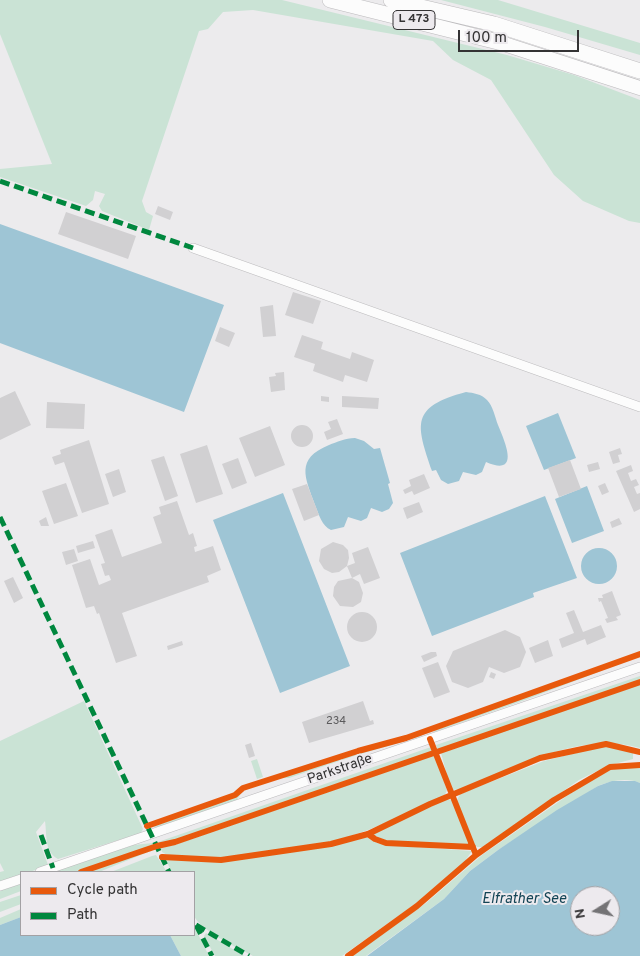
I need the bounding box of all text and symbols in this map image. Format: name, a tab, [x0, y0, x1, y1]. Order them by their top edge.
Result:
road number: L 473	[393, 10, 435, 30]
scale bar	[460, 20, 581, 52]
text: 100 m	[466, 29, 507, 48]
house number: 234	[326, 715, 346, 729]
street label: Parkstraße	[305, 751, 375, 789]
legend	[20, 871, 195, 936]
text: Cycle path	[67, 881, 138, 900]
north arrow	[570, 886, 620, 936]
water label: Elfrather See	[482, 891, 566, 909]
text: Path	[67, 906, 98, 925]
text: N	[571, 907, 590, 920]

